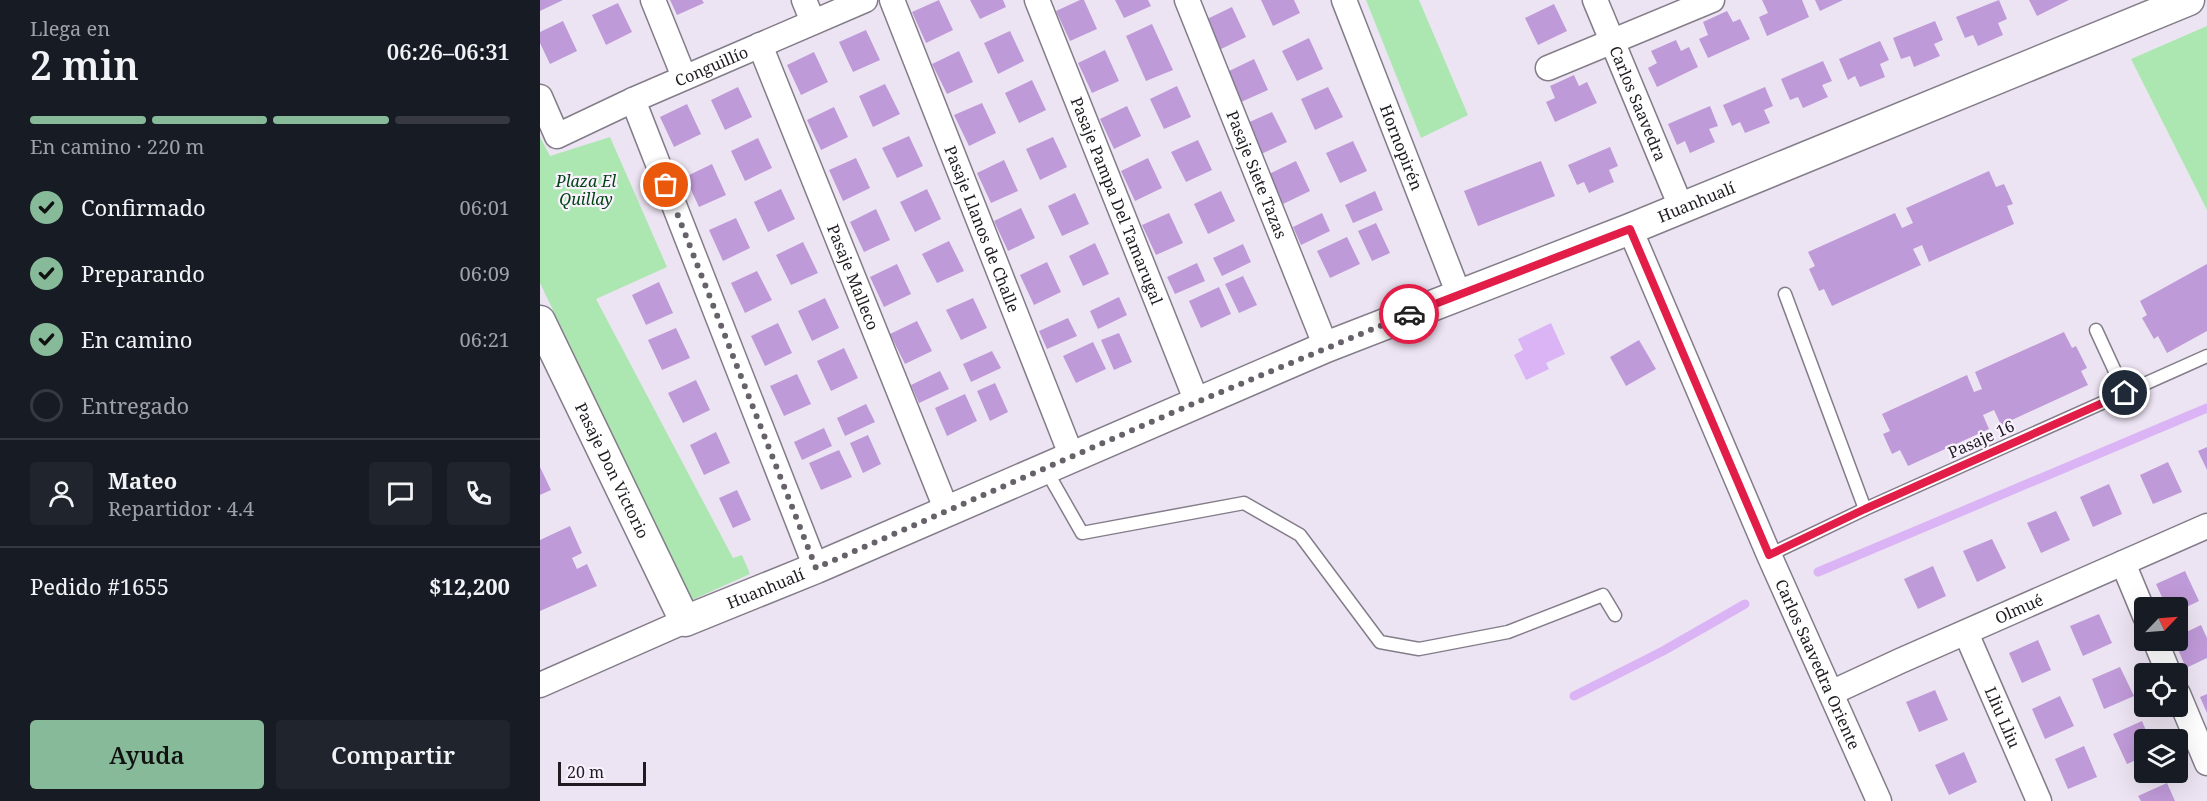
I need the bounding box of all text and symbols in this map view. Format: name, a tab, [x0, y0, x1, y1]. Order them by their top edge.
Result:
text: Llega en	[30, 15, 110, 42]
text: 06:26–06:31	[387, 36, 510, 66]
text: 2 min	[30, 38, 139, 91]
street label: Conguillío	[671, 41, 751, 92]
street label: Carlos Saavedra	[1604, 43, 1672, 164]
street label: Pasaje Pampa Del Tamarugal	[1066, 94, 1168, 308]
street label: Hornopirén	[1375, 101, 1428, 193]
street label: Pasaje Siete Tazas	[1221, 107, 1292, 242]
text: En camino · 220 m	[30, 133, 204, 160]
street label: Pasaje Llanos de Challe	[939, 142, 1025, 315]
pin	[640, 159, 691, 210]
icon: bag	[649, 168, 682, 201]
park label: Plaza El Quillay	[555, 170, 616, 210]
street label: Huanhualí	[1654, 176, 1738, 228]
icon: check	[30, 191, 63, 224]
text: Confirmado	[81, 192, 206, 222]
text: 06:01	[460, 194, 510, 221]
street label: Pasaje Malleco	[822, 221, 884, 333]
icon: check	[30, 257, 63, 290]
text: Preparando	[81, 258, 205, 288]
text: 06:09	[460, 260, 510, 287]
courier	[1379, 284, 1439, 344]
icon: car	[1393, 298, 1426, 331]
icon: check	[30, 323, 63, 356]
text: En camino	[81, 324, 193, 354]
text: 06:21	[460, 326, 510, 353]
pin	[2099, 367, 2150, 418]
icon: home	[2108, 376, 2141, 409]
text: Entregado	[81, 390, 189, 420]
street label: Pasaje Don Victorio	[570, 399, 654, 542]
street label: Pasaje 16	[1944, 415, 2018, 463]
button: person	[30, 462, 93, 525]
button: chat	[369, 462, 432, 525]
button: phone	[447, 462, 510, 525]
text: Mateo	[108, 465, 177, 495]
text: Repartidor · 4.4	[108, 495, 254, 522]
street label: Huanhualí	[723, 563, 807, 614]
text: Pedido #1655	[30, 571, 169, 601]
text: $12,200	[429, 571, 510, 601]
street label: Carlos Saavedra Oriente	[1770, 576, 1866, 753]
street label: Olmué	[1991, 588, 2047, 629]
north arrow	[2134, 597, 2188, 651]
map controls	[2134, 597, 2188, 783]
button: locate	[2134, 663, 2188, 717]
street label: Lliu Lliu	[1980, 683, 2026, 751]
button: Ayuda	[30, 720, 264, 789]
button: Compartir	[276, 720, 510, 789]
button: layers	[2134, 729, 2188, 783]
scale bar	[558, 759, 646, 786]
text: 20 m	[567, 761, 604, 783]

